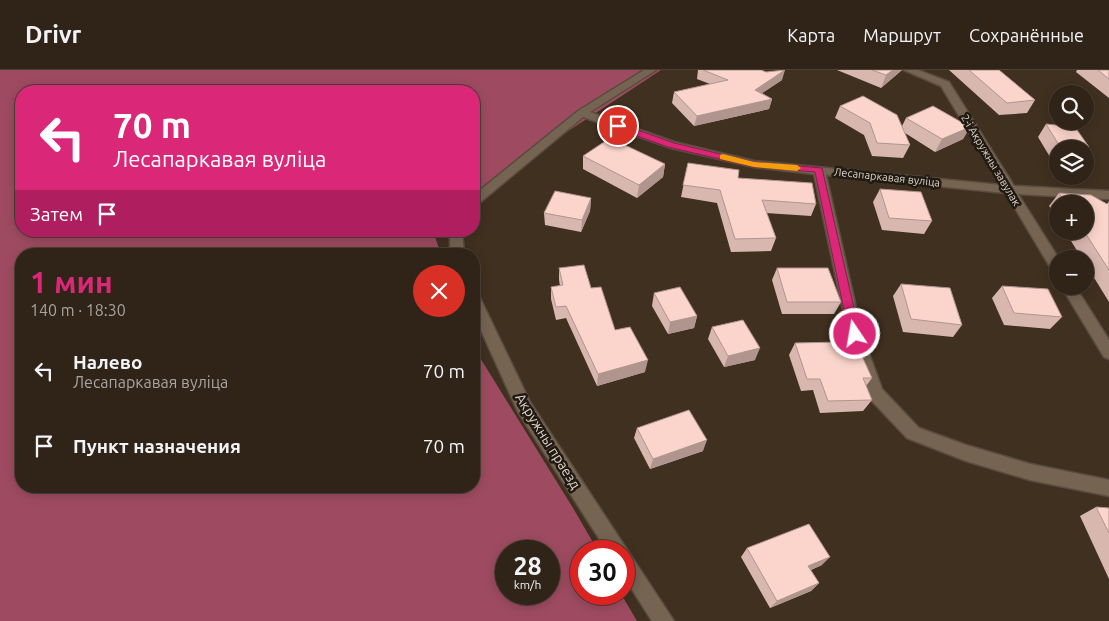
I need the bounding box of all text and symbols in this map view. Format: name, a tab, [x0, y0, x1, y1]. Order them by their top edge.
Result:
text: Drivr	[25, 21, 81, 48]
text: Карта	[787, 25, 835, 45]
text: Маршрут	[863, 25, 941, 45]
text: Сохранённые	[969, 25, 1084, 45]
map controls	[1049, 85, 1094, 295]
button: search	[1049, 85, 1094, 130]
icon: left	[30, 105, 95, 170]
text: 70 m	[113, 105, 191, 145]
pin	[597, 105, 639, 147]
icon: arrive	[604, 112, 632, 140]
street label: 2-і Акружны завулак	[959, 112, 1023, 208]
button: layers	[1049, 140, 1094, 185]
text: Лесапаркавая вуліца	[113, 146, 326, 171]
street label: Лесапаркавая вуліца	[833, 165, 941, 189]
button: +	[1049, 195, 1094, 240]
icon: arrive	[93, 200, 121, 228]
text: Затем	[30, 203, 83, 225]
button: −	[1049, 250, 1094, 295]
text: 1 мин	[30, 265, 113, 299]
button: close	[413, 265, 465, 317]
text: 140 m · 18:30	[30, 301, 126, 319]
position arrow	[828, 307, 880, 359]
text: Налево	[73, 351, 142, 373]
icon: left	[30, 357, 58, 385]
text: 70 m	[423, 360, 465, 382]
text: Лесапаркавая вуліца	[73, 373, 228, 391]
street label: Акружны праезд	[512, 390, 584, 492]
icon: arrive	[30, 432, 58, 460]
text: Пункт назначения	[73, 435, 241, 457]
text: 70 m	[423, 435, 465, 457]
speed limit sign: 30	[570, 540, 635, 605]
text: 28	[513, 552, 542, 580]
text: km/h	[514, 578, 541, 591]

